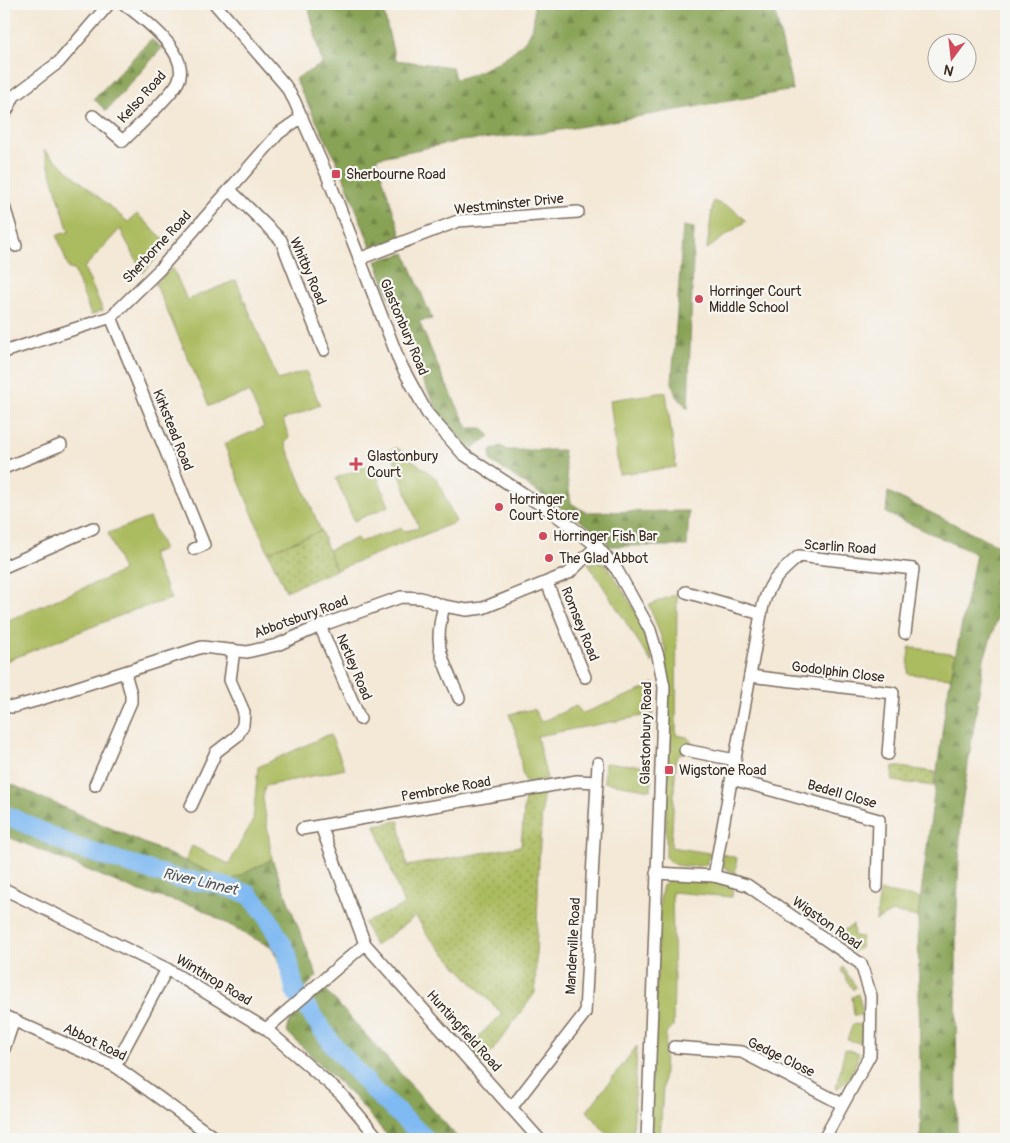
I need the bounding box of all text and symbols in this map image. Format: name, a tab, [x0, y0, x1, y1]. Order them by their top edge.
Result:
north arrow	[928, 32, 978, 82]
text: N	[942, 61, 956, 80]
street label: Kelso Road	[114, 67, 170, 127]
place label: Sherbourne Road	[346, 166, 446, 183]
marker: Sherbourne Road	[330, 168, 342, 180]
street label: Westminster Drive	[453, 190, 565, 218]
street label: Sherborne Road	[119, 207, 195, 287]
street label: Whitby Road	[286, 235, 330, 307]
street label: Glastonbury Road	[376, 276, 432, 378]
place label: Horringer Court Middle School	[709, 283, 802, 316]
marker: Horringer Court Middle School	[693, 293, 705, 305]
street label: Kirkstead Road	[149, 387, 197, 473]
place label: Glastonbury Court	[367, 448, 438, 481]
marker: Glastonbury Court	[349, 457, 363, 471]
place label: Horringer Court Store	[509, 491, 579, 524]
marker: Horringer Court Store	[493, 501, 505, 513]
place label: Horringer Fish Bar	[553, 528, 658, 545]
marker: Horringer Fish Bar	[537, 530, 549, 542]
street label: Scarlin Road	[803, 536, 877, 558]
place label: The Glad Abbot	[559, 550, 649, 567]
marker: The Glad Abbot	[543, 552, 555, 564]
street label: Romsey Road	[557, 584, 603, 664]
street label: Abbotsbury Road	[251, 592, 351, 642]
street label: Netley Road	[332, 631, 376, 703]
street label: Godolphin Close	[791, 658, 886, 686]
street label: Glastonbury Road	[637, 681, 655, 785]
place label: Wigstone Road	[679, 762, 767, 779]
marker: Wigstone Road	[663, 764, 675, 776]
street label: Pembroke Road	[400, 773, 492, 805]
street label: Bedell Close	[805, 776, 879, 812]
water label: River Linnet	[161, 864, 241, 900]
street label: Wigston Road	[789, 893, 865, 953]
street label: Manderville Road	[562, 897, 584, 995]
street label: Winthrop Road	[173, 951, 255, 1009]
street label: Huntingfield Road	[423, 987, 505, 1075]
street label: Abbot Road	[61, 1019, 129, 1065]
street label: Gedge Close	[745, 1033, 817, 1081]

